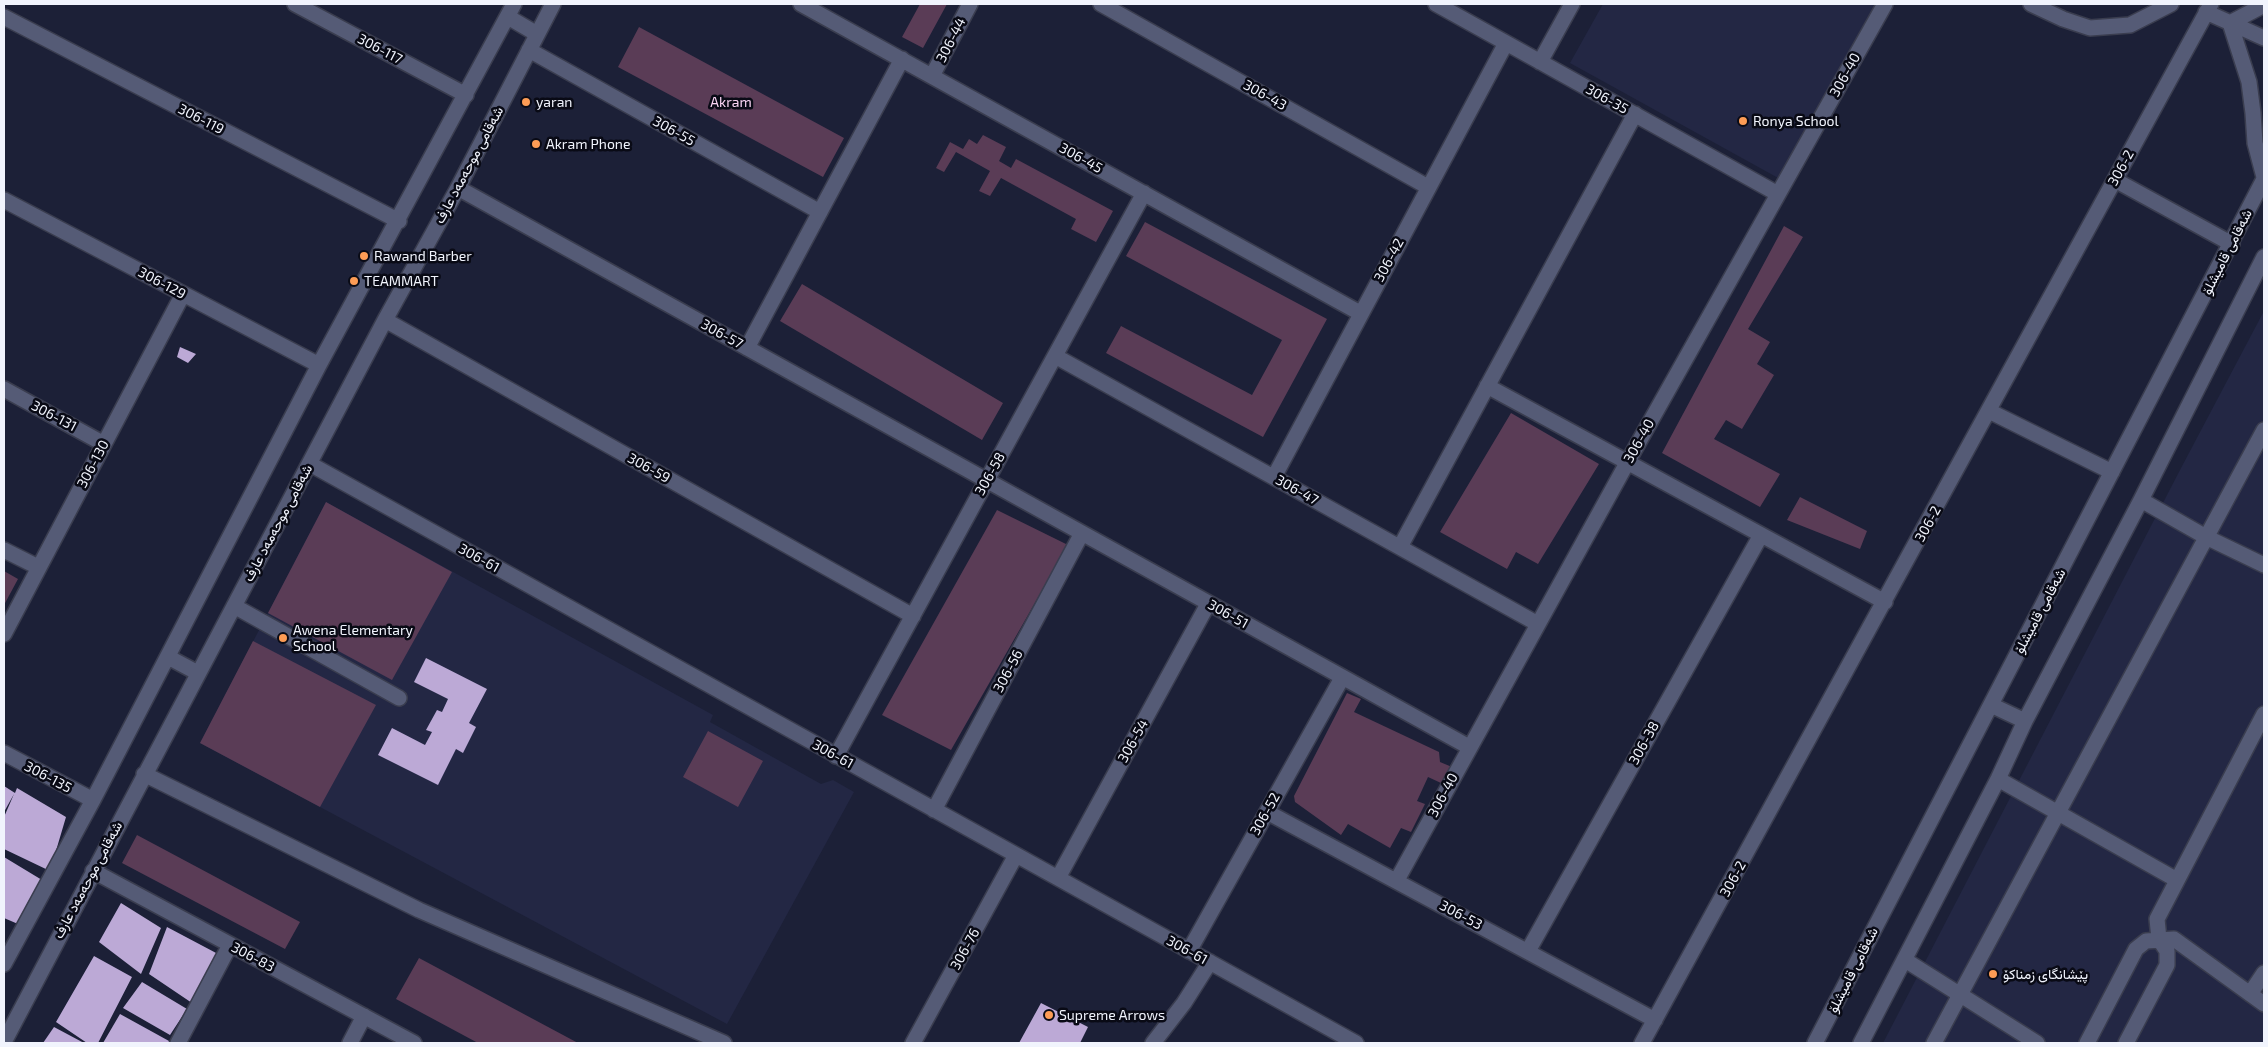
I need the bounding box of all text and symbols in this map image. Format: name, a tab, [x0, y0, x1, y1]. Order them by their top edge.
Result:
street label: 306-44	[933, 15, 969, 65]
street label: 306-117	[355, 30, 405, 68]
street label: 306-40	[1826, 50, 1864, 100]
street label: 306-43	[1240, 76, 1290, 114]
street label: 306-35	[1583, 81, 1631, 117]
place label: yaran	[536, 94, 572, 110]
park label: Akram	[710, 94, 752, 110]
marker: yaran	[520, 96, 532, 108]
street label: 306-119	[175, 100, 227, 138]
street label: شەقامی موحەمەد عارف	[431, 104, 507, 226]
street label: 306-55	[650, 113, 698, 149]
place label: Ronya School	[1753, 113, 1839, 129]
marker: Ronya School	[1737, 115, 1749, 127]
place label: Akram Phone	[546, 136, 631, 152]
marker: Akram Phone	[530, 138, 542, 150]
street label: 306-45	[1057, 139, 1105, 177]
street label: 306-2	[2104, 147, 2138, 189]
street label: شەقامی قامیشلۆ	[2198, 207, 2256, 297]
street label: 306-42	[1371, 235, 1407, 285]
place label: Rawand Barber	[374, 248, 472, 264]
marker: Rawand Barber	[358, 250, 370, 262]
street label: 306-129	[135, 263, 189, 303]
place label: TEAMMART	[364, 273, 439, 289]
marker: TEAMMART	[348, 275, 360, 287]
street label: 306-57	[698, 316, 746, 352]
street label: 306-131	[28, 397, 80, 435]
street label: 306-40	[1620, 416, 1658, 466]
street label: 306-130	[73, 437, 113, 491]
street label: 306-59	[625, 449, 673, 487]
street label: 306-58	[971, 450, 1009, 498]
street label: شەقامی موحەمەد عارف	[240, 462, 316, 584]
street label: 306-47	[1273, 471, 1321, 509]
street label: 306-2	[1911, 503, 1945, 545]
street label: 306-61	[456, 540, 502, 576]
street label: شەقامی قامیشلۆ	[2011, 566, 2069, 656]
street label: 306-51	[1205, 596, 1251, 632]
place label: Awena Elementary School	[293, 622, 413, 654]
marker: Awena Elementary School	[277, 632, 289, 644]
street label: 306-56	[990, 647, 1026, 695]
street label: 306-54	[1114, 717, 1152, 765]
street label: 306-38	[1625, 718, 1663, 768]
street label: 306-61	[810, 736, 856, 772]
street label: 306-135	[22, 758, 74, 796]
street label: 306-40	[1424, 770, 1462, 820]
street label: 306-52	[1247, 790, 1283, 838]
street label: شەقامی موحەمەد عارف	[50, 819, 126, 941]
street label: 306-2	[1716, 858, 1750, 900]
street label: 306-53	[1437, 897, 1485, 933]
street label: 306-76	[947, 925, 983, 973]
street label: شەقامی قامیشلۆ	[1824, 925, 1882, 1015]
street label: 306-61	[1164, 932, 1210, 968]
street label: 306-83	[228, 939, 278, 975]
place label: پێشانگای زمناكۆ	[2003, 966, 2088, 982]
marker: پێشانگای زمناكۆ	[1987, 968, 1999, 980]
place label: Supreme Arrows	[1059, 1007, 1165, 1023]
marker: Supreme Arrows	[1043, 1009, 1055, 1021]

